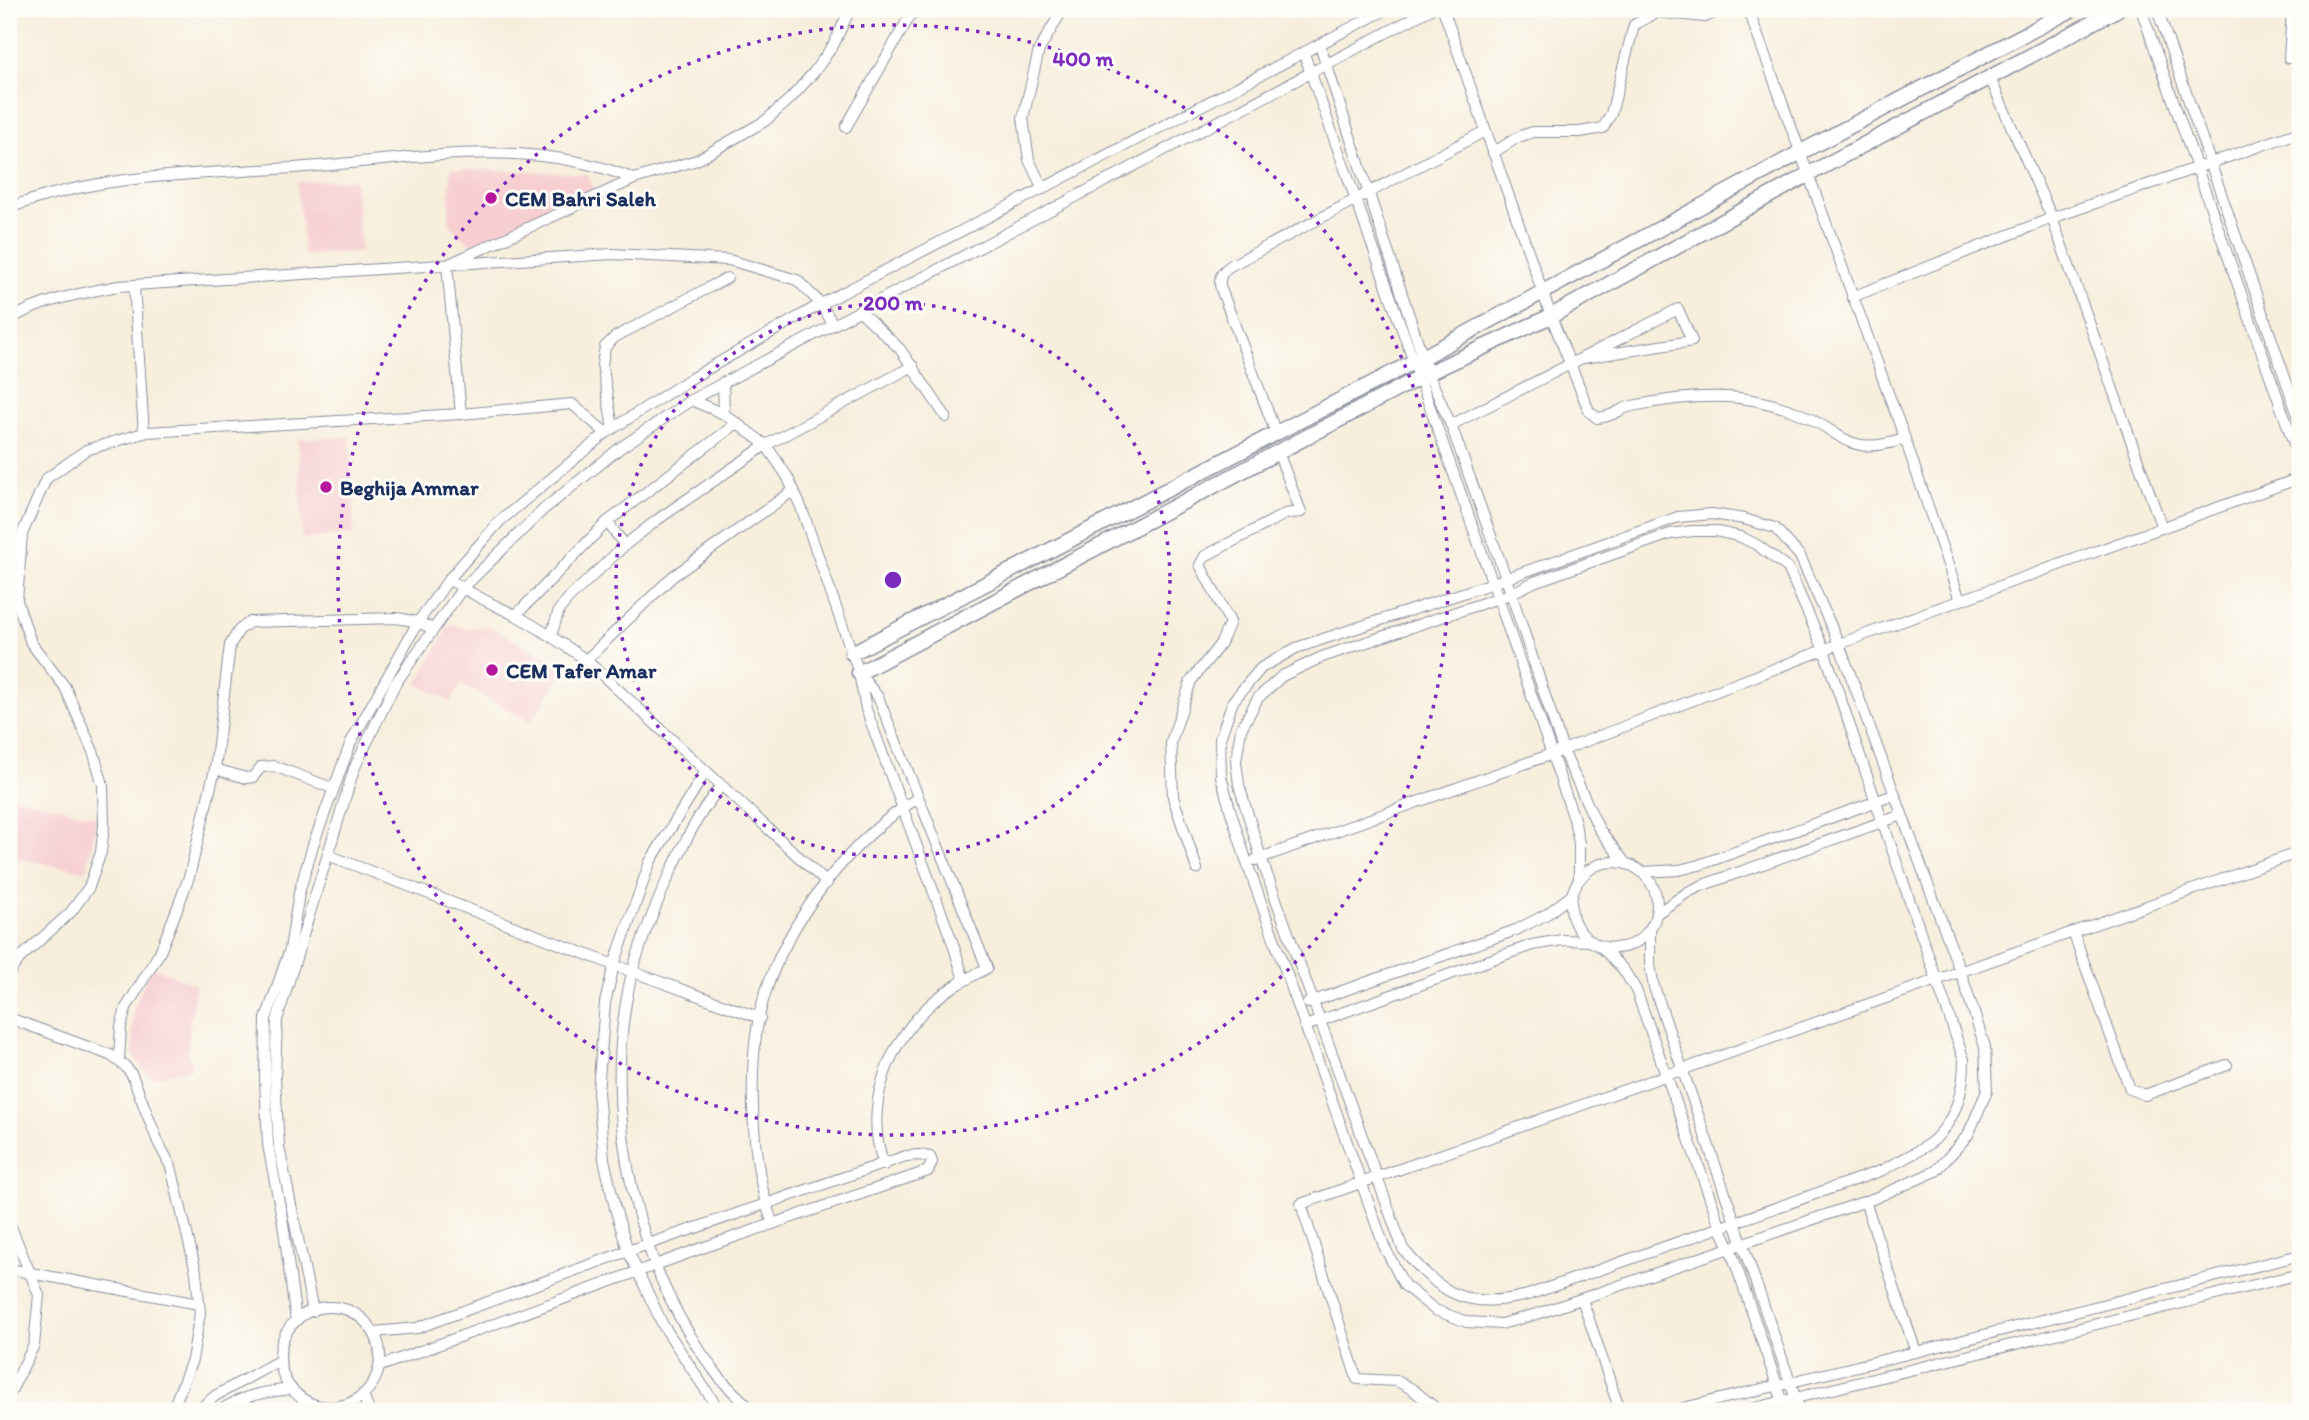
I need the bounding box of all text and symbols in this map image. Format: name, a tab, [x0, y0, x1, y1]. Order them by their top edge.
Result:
text: 400 m	[1053, 46, 1114, 71]
place label: CEM Bahri Saleh	[505, 186, 656, 211]
marker: CEM Bahri Saleh	[483, 190, 499, 206]
text: 200 m	[863, 290, 923, 315]
place label: Beghija Ammar	[340, 475, 479, 501]
marker: Beghija Ammar	[318, 479, 334, 495]
centre of rings	[881, 568, 905, 592]
place label: CEM Tafer Amar	[506, 658, 657, 683]
marker: CEM Tafer Amar	[484, 662, 500, 678]

